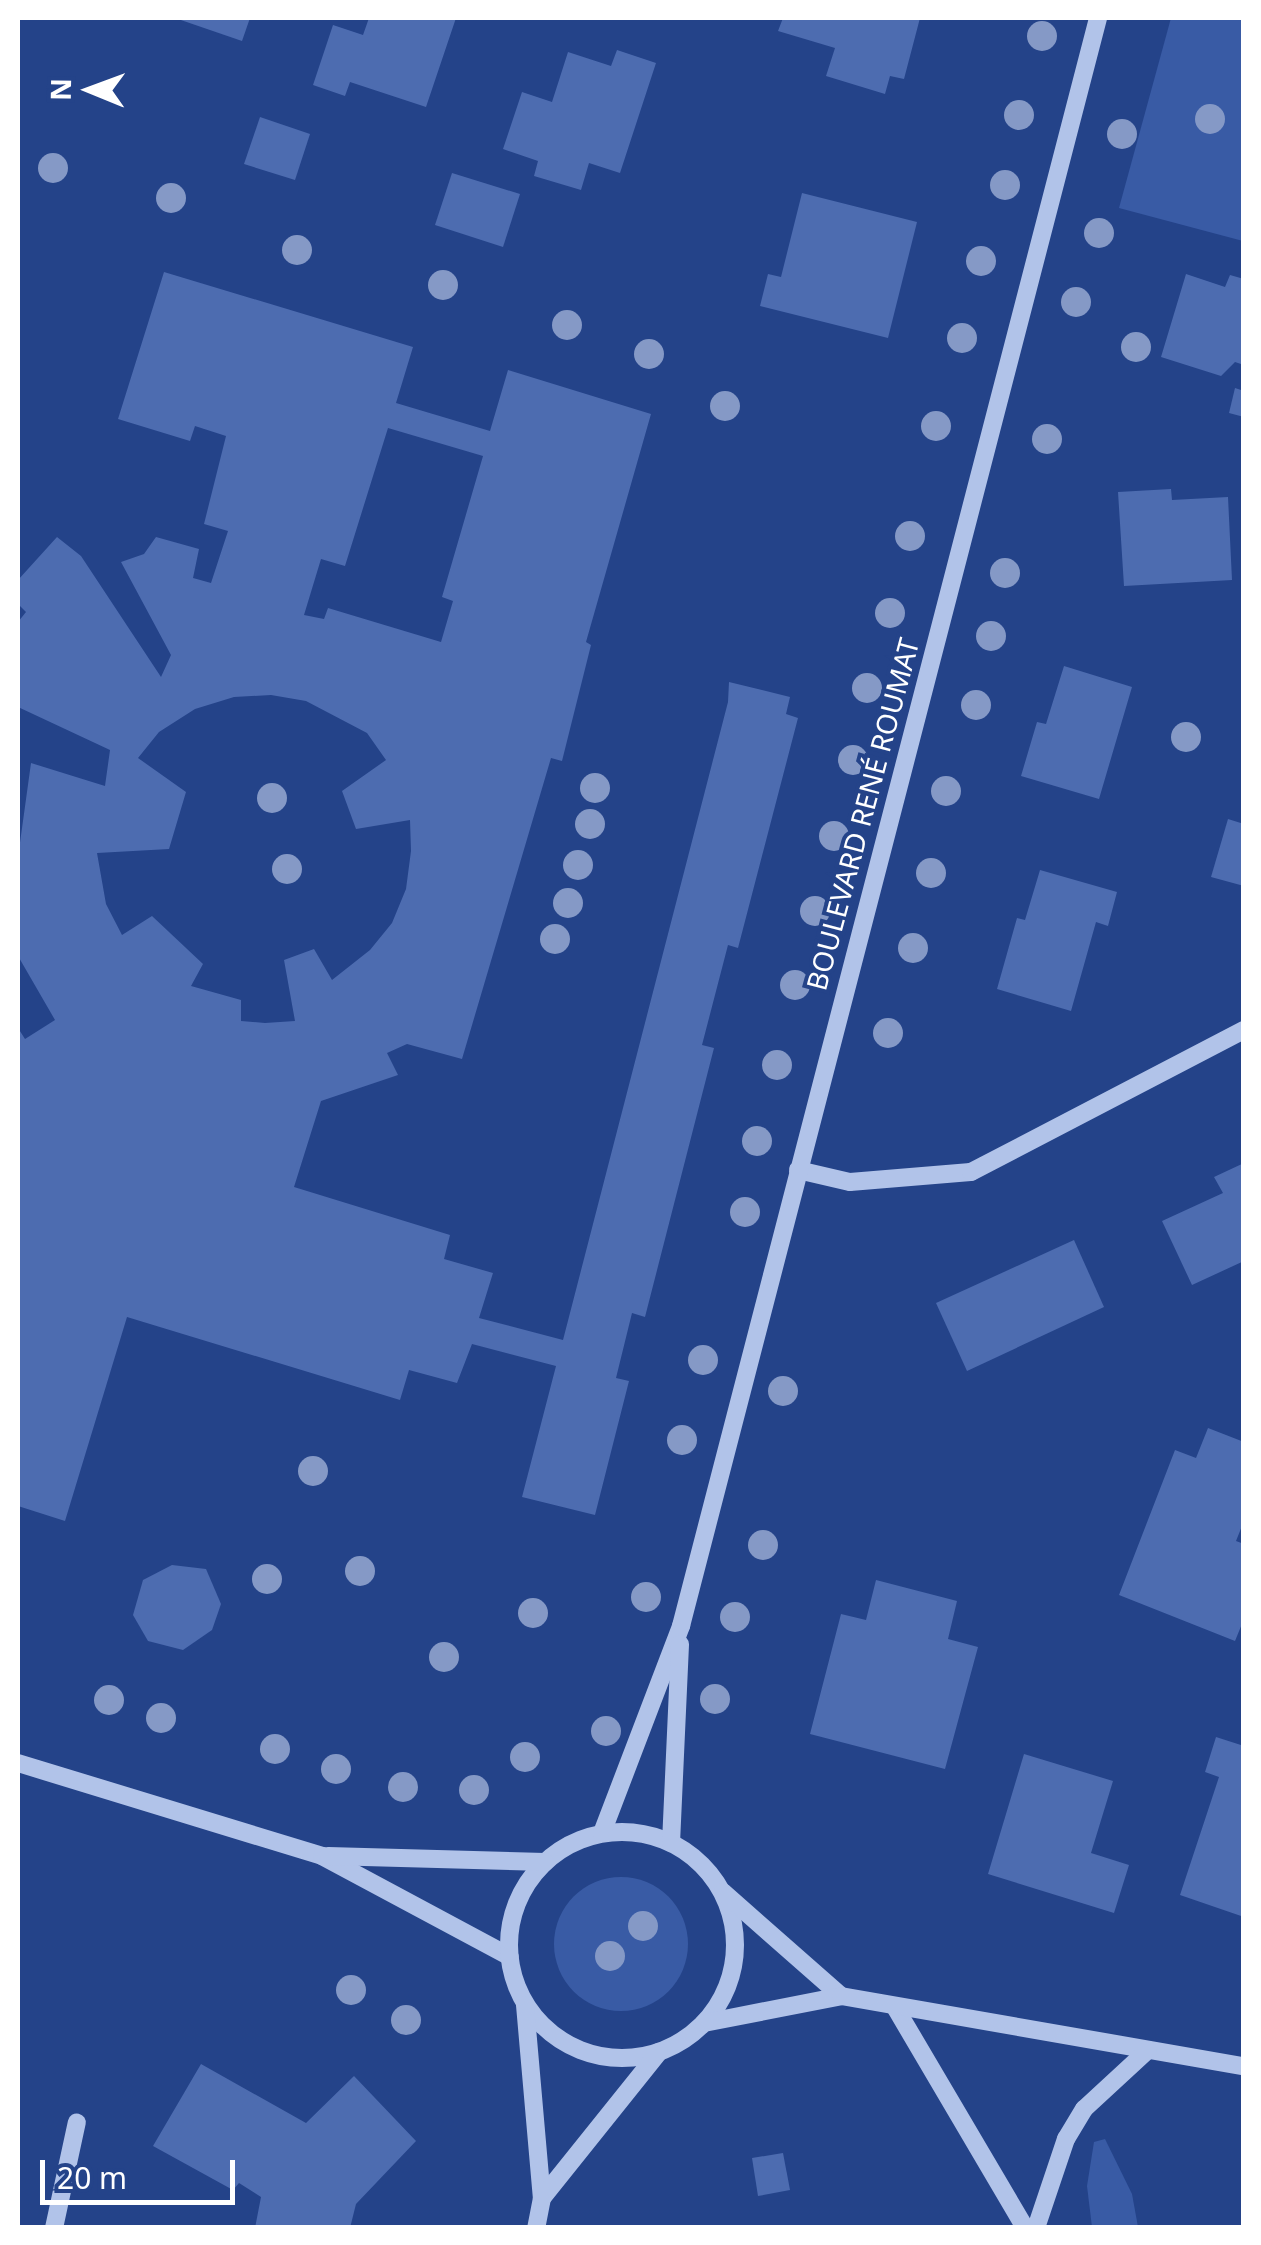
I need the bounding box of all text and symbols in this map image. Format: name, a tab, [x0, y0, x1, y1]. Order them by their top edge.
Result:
north arrow	[40, 40, 140, 140]
text: N	[41, 78, 79, 101]
street label: BOULEVARD RENÉ ROUMAT	[799, 634, 925, 994]
scale bar	[45, 2140, 240, 2202]
text: 20 m	[57, 2157, 127, 2198]

